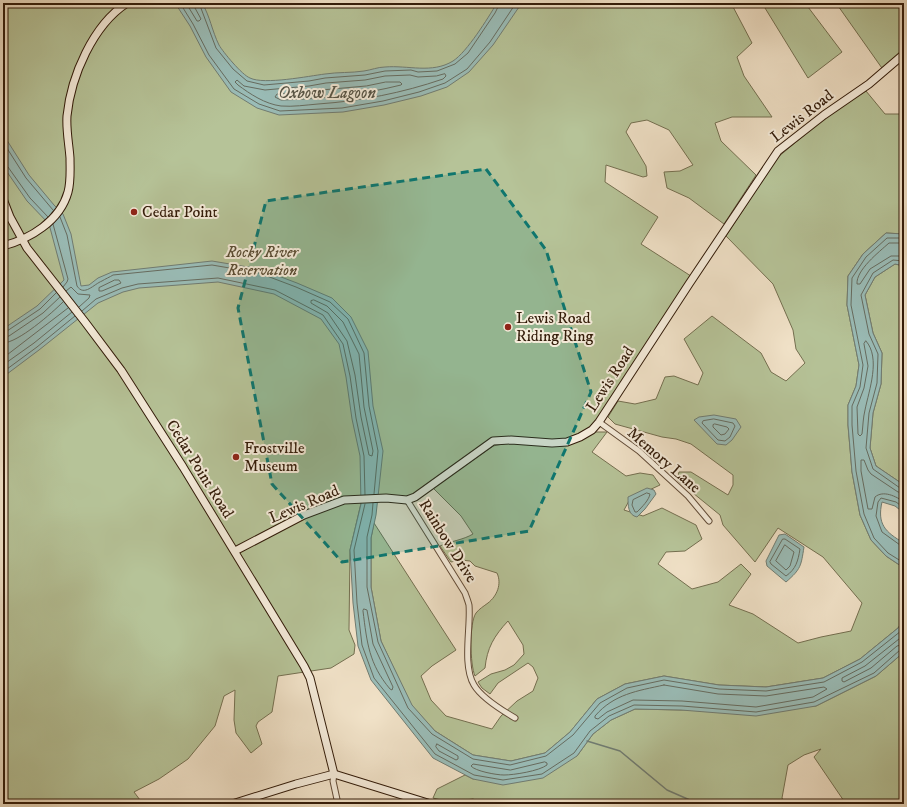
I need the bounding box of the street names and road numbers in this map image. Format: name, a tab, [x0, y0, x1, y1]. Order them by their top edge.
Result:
street label: Lewis Road	[767, 85, 837, 147]
street label: Lewis Road	[581, 342, 639, 416]
street label: Cedar Point Road	[162, 416, 238, 522]
street label: Memory Lane	[623, 423, 705, 498]
street label: Lewis Road	[266, 480, 342, 528]
street label: Rainbow Drive	[414, 496, 482, 587]

